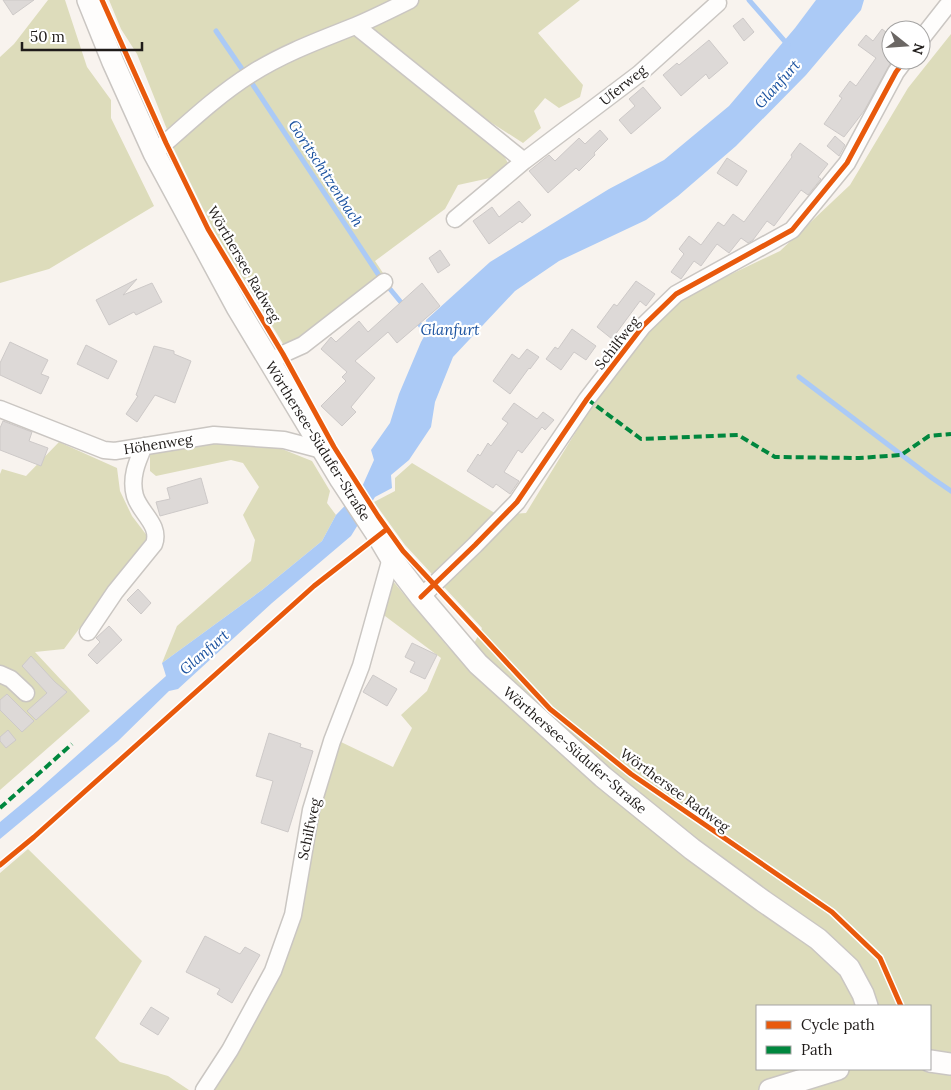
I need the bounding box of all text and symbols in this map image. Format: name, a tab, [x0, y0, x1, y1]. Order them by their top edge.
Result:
scale bar	[22, 20, 142, 52]
north arrow	[881, 20, 931, 70]
text: 50 m	[30, 27, 65, 46]
text: N	[908, 41, 929, 57]
water label: Glanfurt	[750, 55, 804, 112]
street label: Uferweg	[596, 60, 650, 109]
water label: Goritschitzenbach	[284, 116, 368, 230]
street label: Wörthersee Radweg	[203, 203, 285, 326]
street label: Schilfweg	[591, 312, 644, 373]
water label: Glanfurt	[420, 320, 480, 339]
street label: Wörthersee-Südufer-Straße	[261, 358, 375, 524]
street label: Höhenweg	[122, 430, 194, 458]
water label: Glanfurt	[175, 625, 233, 679]
street label: Wörthersee-Südufer-Straße	[499, 683, 651, 818]
street label: Wörthersee Radweg	[617, 744, 734, 836]
street label: Schilfweg	[294, 796, 324, 862]
legend	[756, 1005, 931, 1070]
text: Cycle path	[801, 1015, 875, 1034]
text: Path	[801, 1040, 832, 1059]

